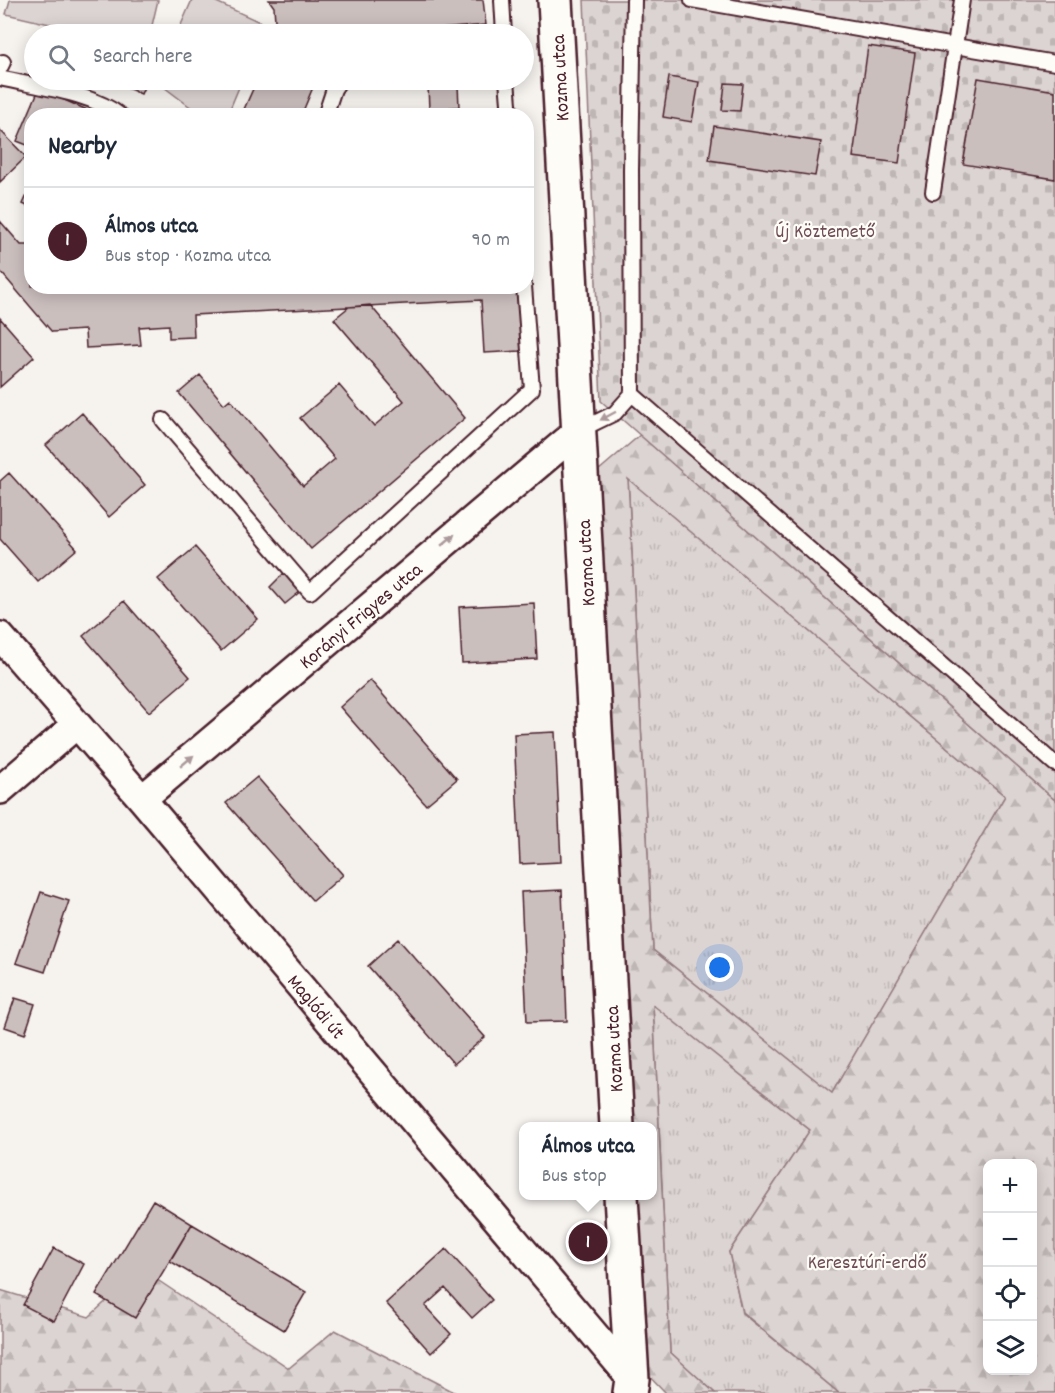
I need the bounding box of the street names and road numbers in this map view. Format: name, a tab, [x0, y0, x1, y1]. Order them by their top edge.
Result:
street label: Kozma utca	[546, 33, 578, 122]
street label: Kozma utca	[572, 518, 604, 607]
street label: Korányi Frigyes utca	[294, 557, 430, 677]
street label: Maglódi út	[279, 969, 350, 1046]
street label: Kozma utca	[600, 1004, 632, 1093]

